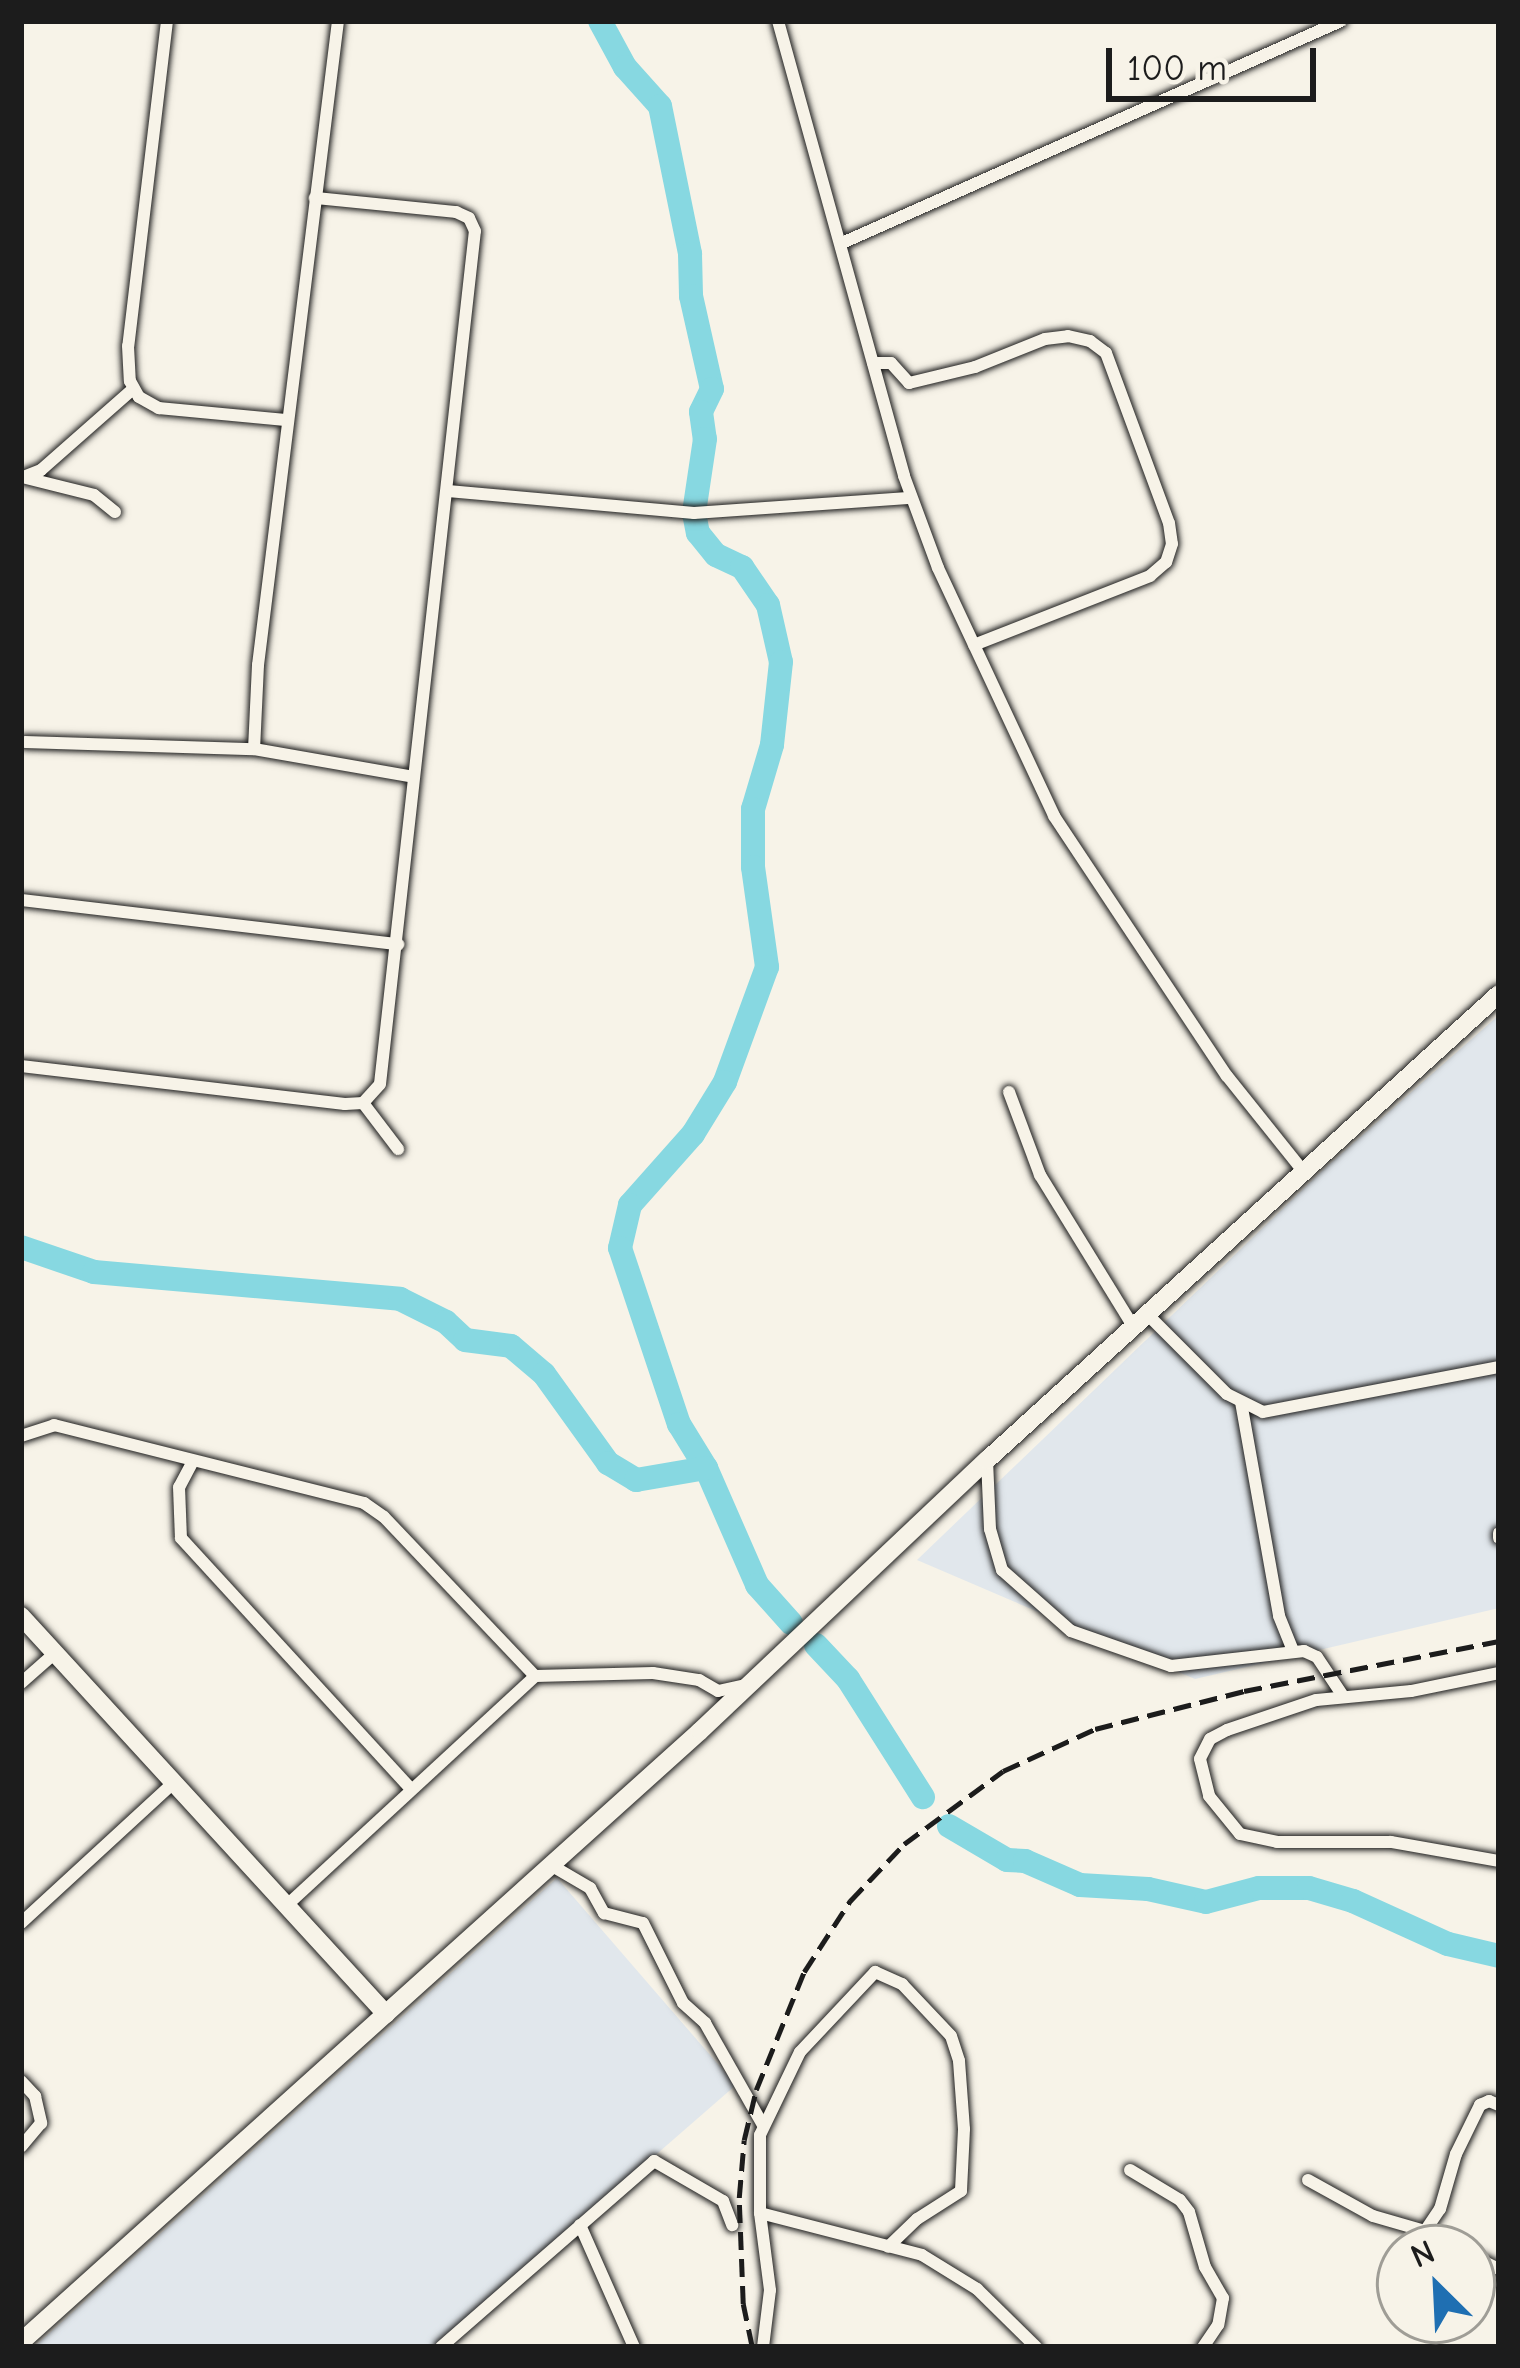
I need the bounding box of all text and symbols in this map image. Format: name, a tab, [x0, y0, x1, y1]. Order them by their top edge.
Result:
scale bar	[1112, 24, 1322, 98]
text: 100 m	[1127, 48, 1227, 89]
north arrow	[1376, 2224, 1496, 2344]
text: N	[1405, 2232, 1440, 2276]

